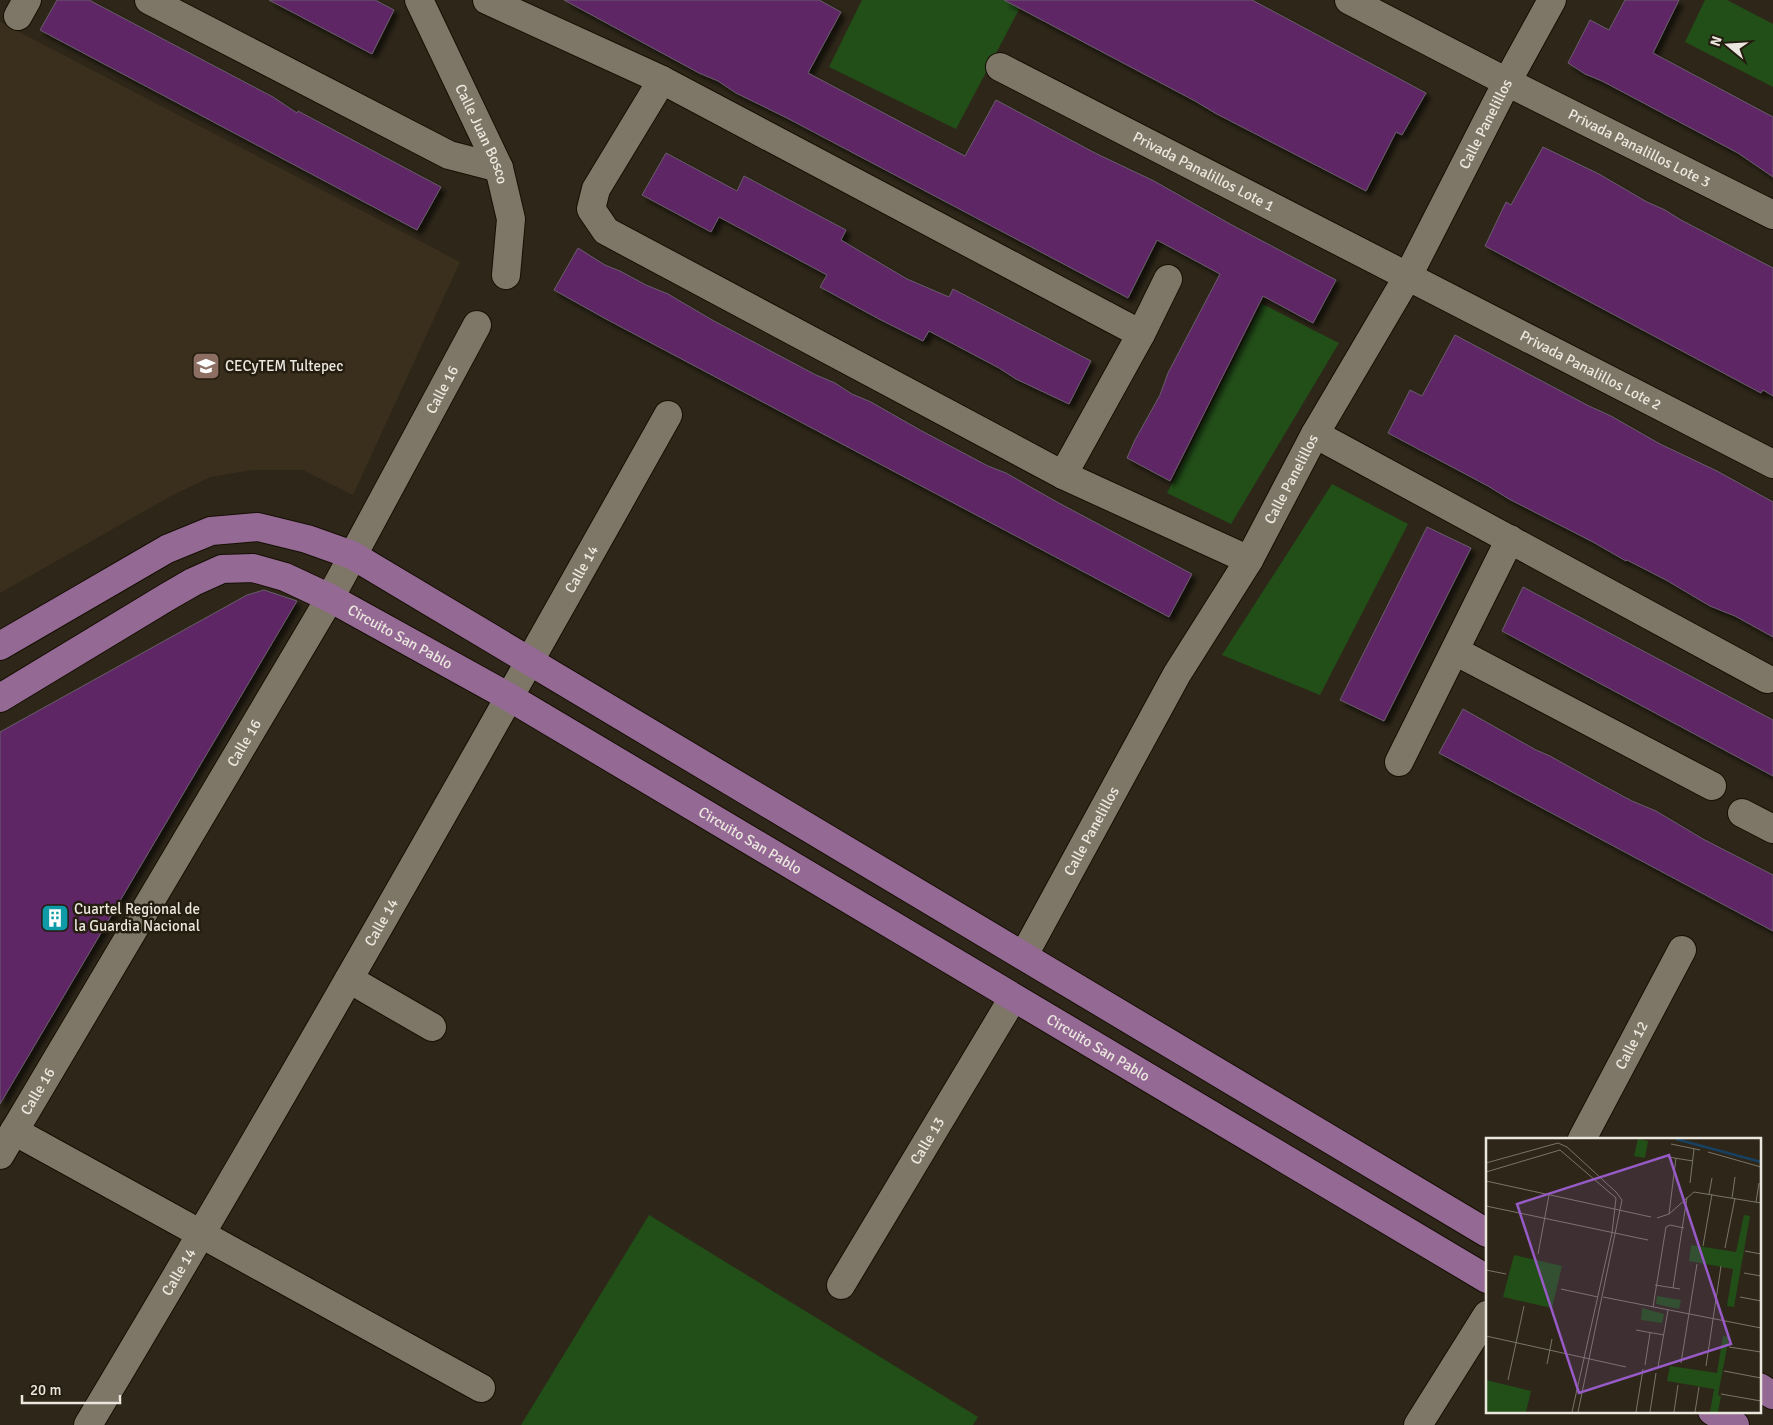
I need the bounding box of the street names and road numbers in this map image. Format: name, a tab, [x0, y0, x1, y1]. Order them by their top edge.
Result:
street label: Calle Panelillos	[1455, 76, 1516, 172]
street label: Calle Juan Bosco	[451, 81, 511, 186]
street label: Privada Panalillos Lote 3	[1565, 105, 1713, 191]
street label: Privada Panalillos Lote 1	[1130, 128, 1277, 215]
street label: Privada Panalillos Lote 2	[1517, 327, 1664, 414]
street label: Calle 16	[422, 362, 462, 417]
street label: Calle Panelillos	[1260, 431, 1322, 527]
street label: Calle 14	[561, 542, 602, 596]
street label: Circuito San Pablo	[345, 601, 456, 673]
street label: Calle 16	[223, 716, 265, 770]
street label: Calle Panelillos	[1060, 783, 1123, 879]
street label: Circuito San Pablo	[695, 803, 805, 878]
street label: Calle 14	[361, 895, 402, 949]
street label: Circuito San Pablo	[1043, 1010, 1153, 1085]
street label: Calle 12	[1611, 1018, 1652, 1073]
street label: Calle 16	[17, 1064, 59, 1118]
street label: Calle 13	[906, 1114, 948, 1168]
street label: Calle 14	[158, 1245, 200, 1299]

